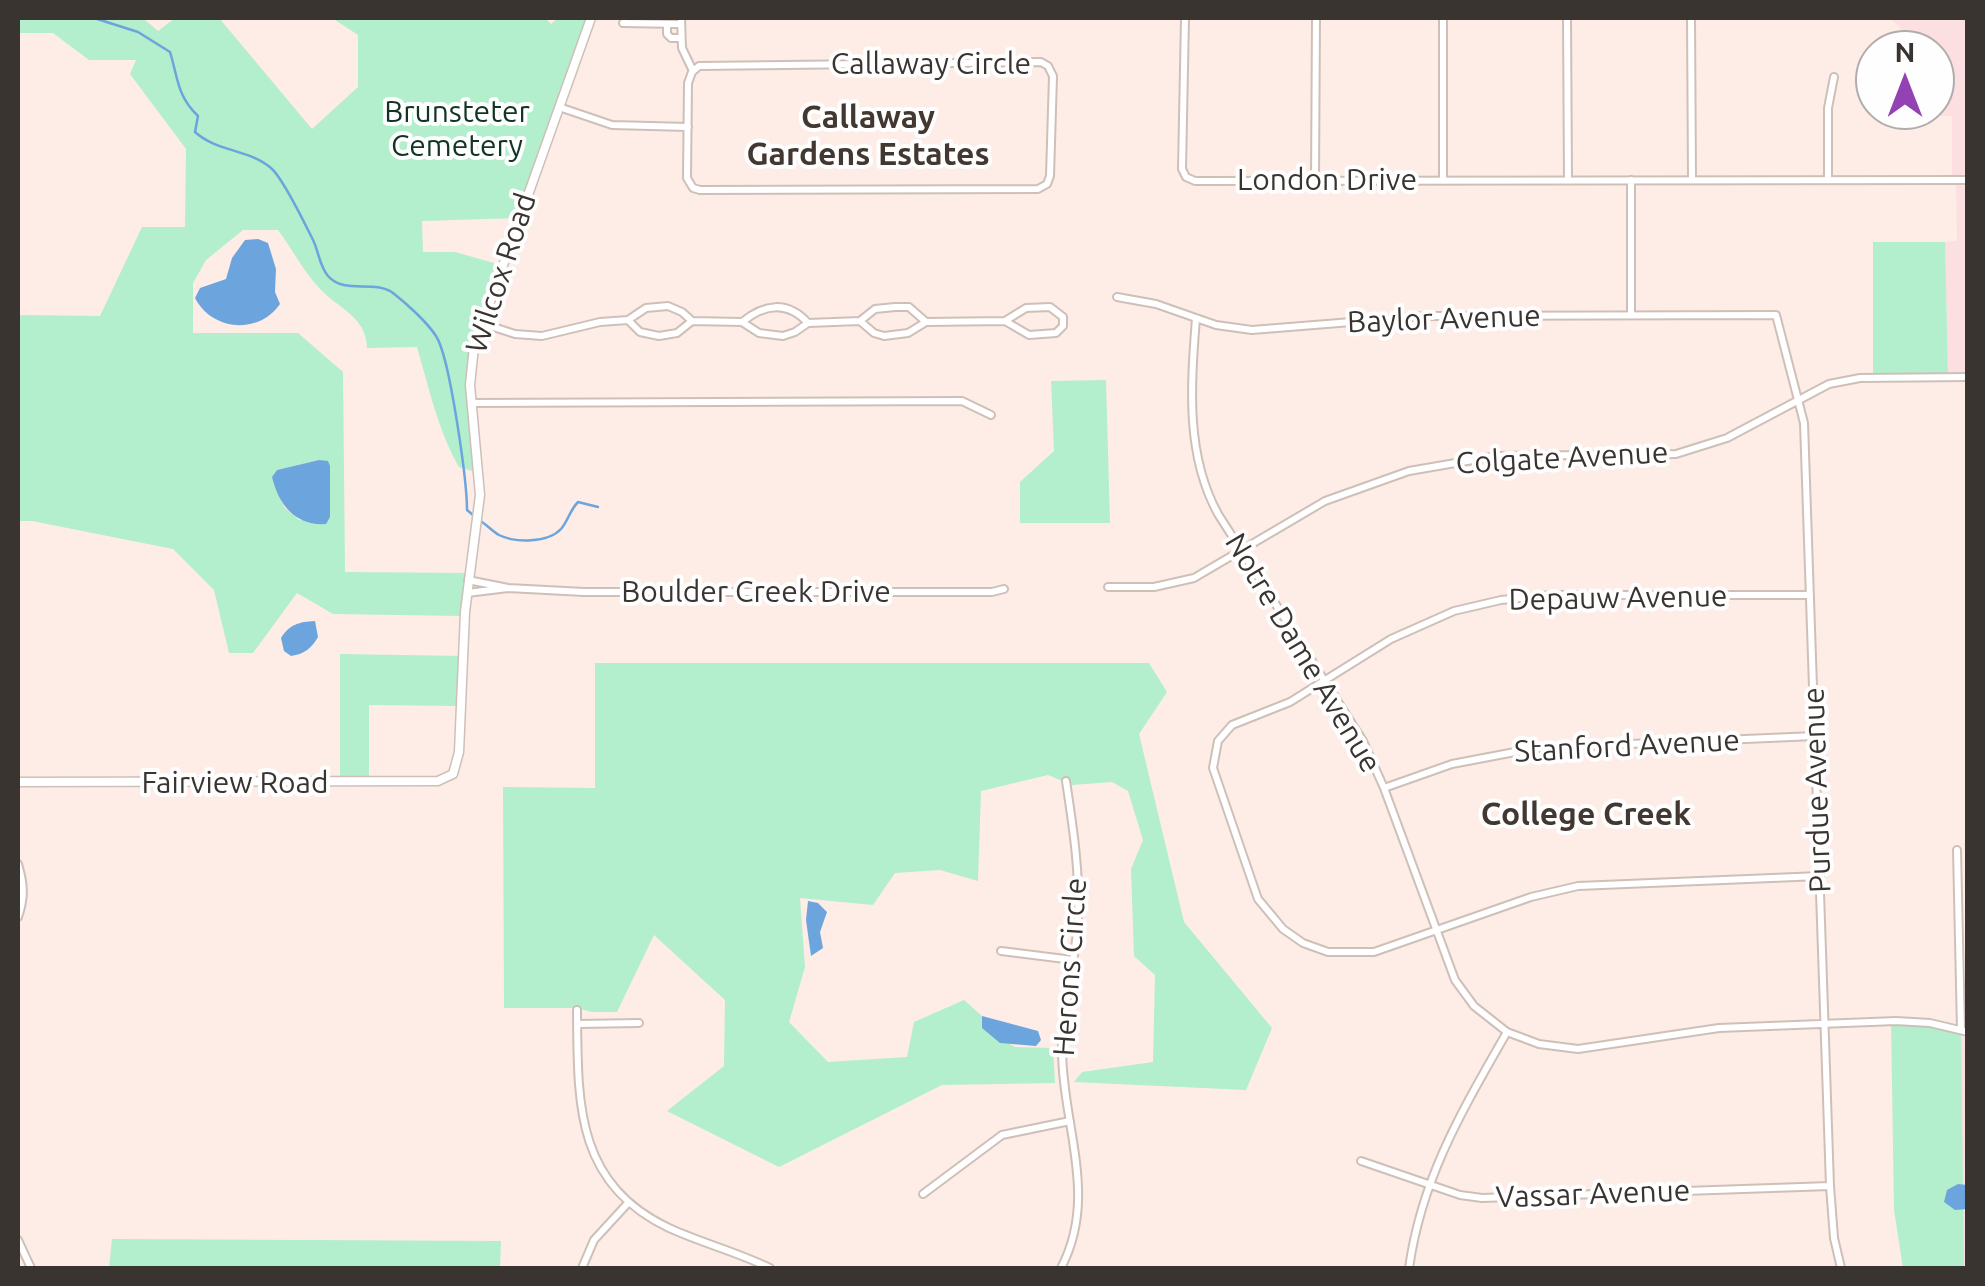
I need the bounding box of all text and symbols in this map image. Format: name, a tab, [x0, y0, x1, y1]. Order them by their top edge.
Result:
north arrow	[1855, 30, 1955, 130]
text: N	[1895, 36, 1915, 67]
street label: Callaway Circle	[831, 46, 1031, 82]
park label: Brunsteter Cemetery	[384, 94, 530, 164]
district label: Callaway Gardens Estates	[746, 98, 990, 173]
street label: London Drive	[1237, 162, 1417, 198]
street label: Wilcox Road	[458, 189, 544, 357]
street label: Baylor Avenue	[1347, 298, 1541, 340]
street label: Colgate Avenue	[1455, 434, 1669, 482]
street label: Notre Dame Avenue	[1217, 527, 1389, 779]
street label: Boulder Creek Drive	[621, 574, 891, 610]
street label: Depauw Avenue	[1508, 578, 1728, 618]
street label: Purdue Avenue	[1795, 687, 1839, 893]
street label: Stanford Avenue	[1513, 722, 1741, 770]
street label: Fairview Road	[141, 765, 329, 801]
district label: College Creek	[1481, 795, 1691, 833]
street label: Herons Circle	[1046, 877, 1094, 1057]
street label: Vassar Avenue	[1495, 1173, 1691, 1215]

